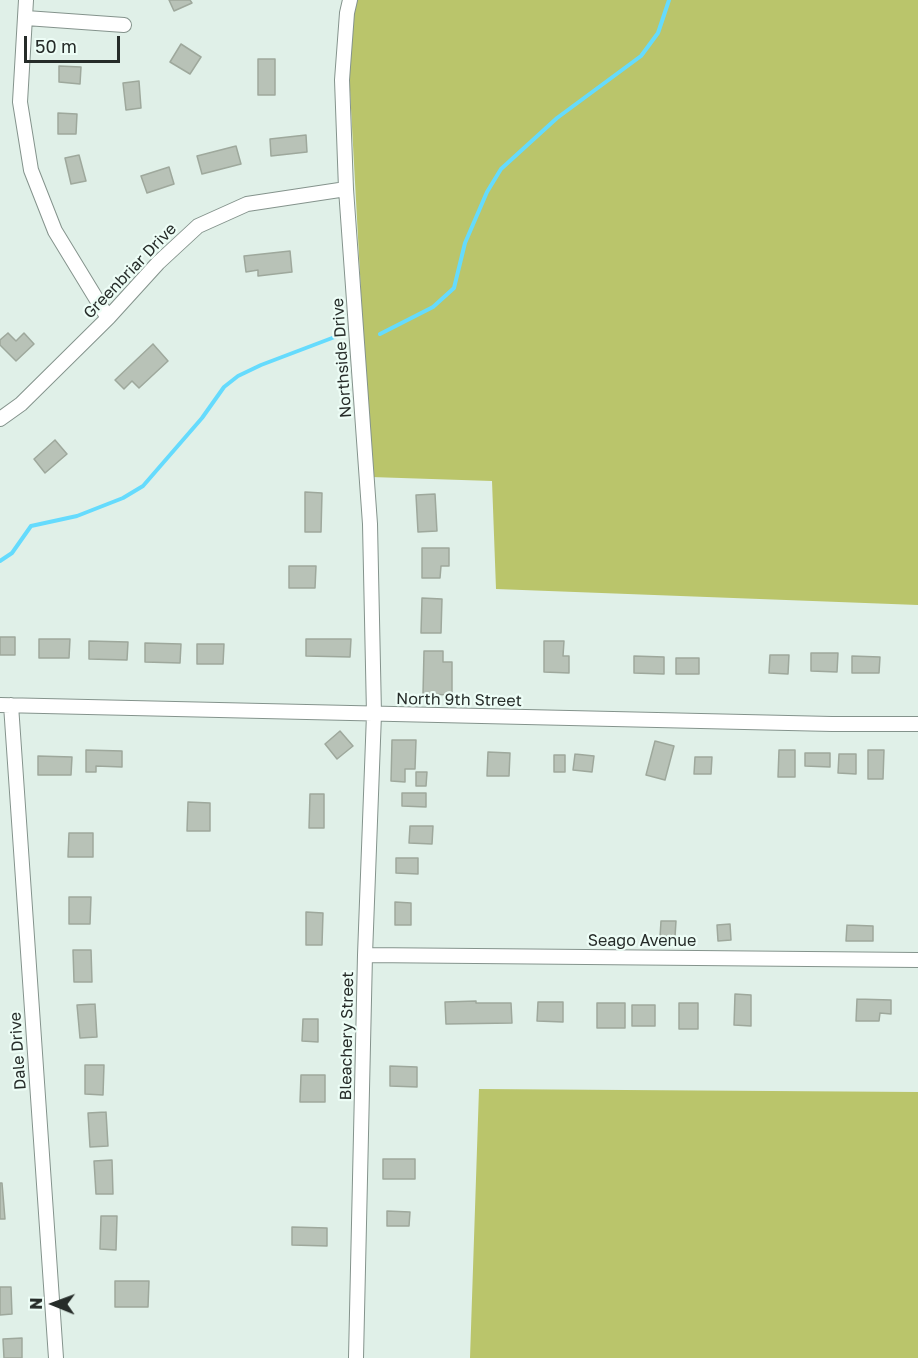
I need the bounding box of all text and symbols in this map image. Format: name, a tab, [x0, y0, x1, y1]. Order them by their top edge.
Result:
scale bar	[27, 24, 123, 62]
text: 50 m	[35, 35, 77, 57]
street label: Greenbriar Drive	[80, 219, 180, 323]
street label: Northside Drive	[328, 297, 356, 419]
street label: North 9th Street	[396, 689, 522, 711]
street label: Seago Avenue	[588, 931, 696, 951]
street label: Bleachery Street	[336, 971, 358, 1101]
street label: Dale Drive	[6, 1011, 30, 1091]
north arrow	[24, 1274, 84, 1334]
text: N	[26, 1297, 46, 1310]

